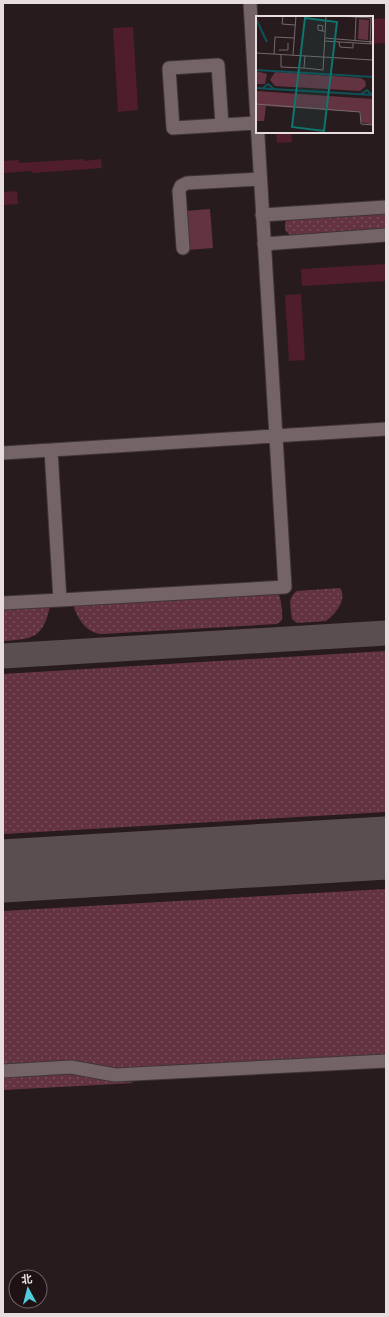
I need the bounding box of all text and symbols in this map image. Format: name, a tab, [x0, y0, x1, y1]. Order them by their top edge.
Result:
inset map	[256, 16, 373, 133]
north arrow	[8, 1269, 48, 1309]
text: 北	[21, 1272, 33, 1286]

